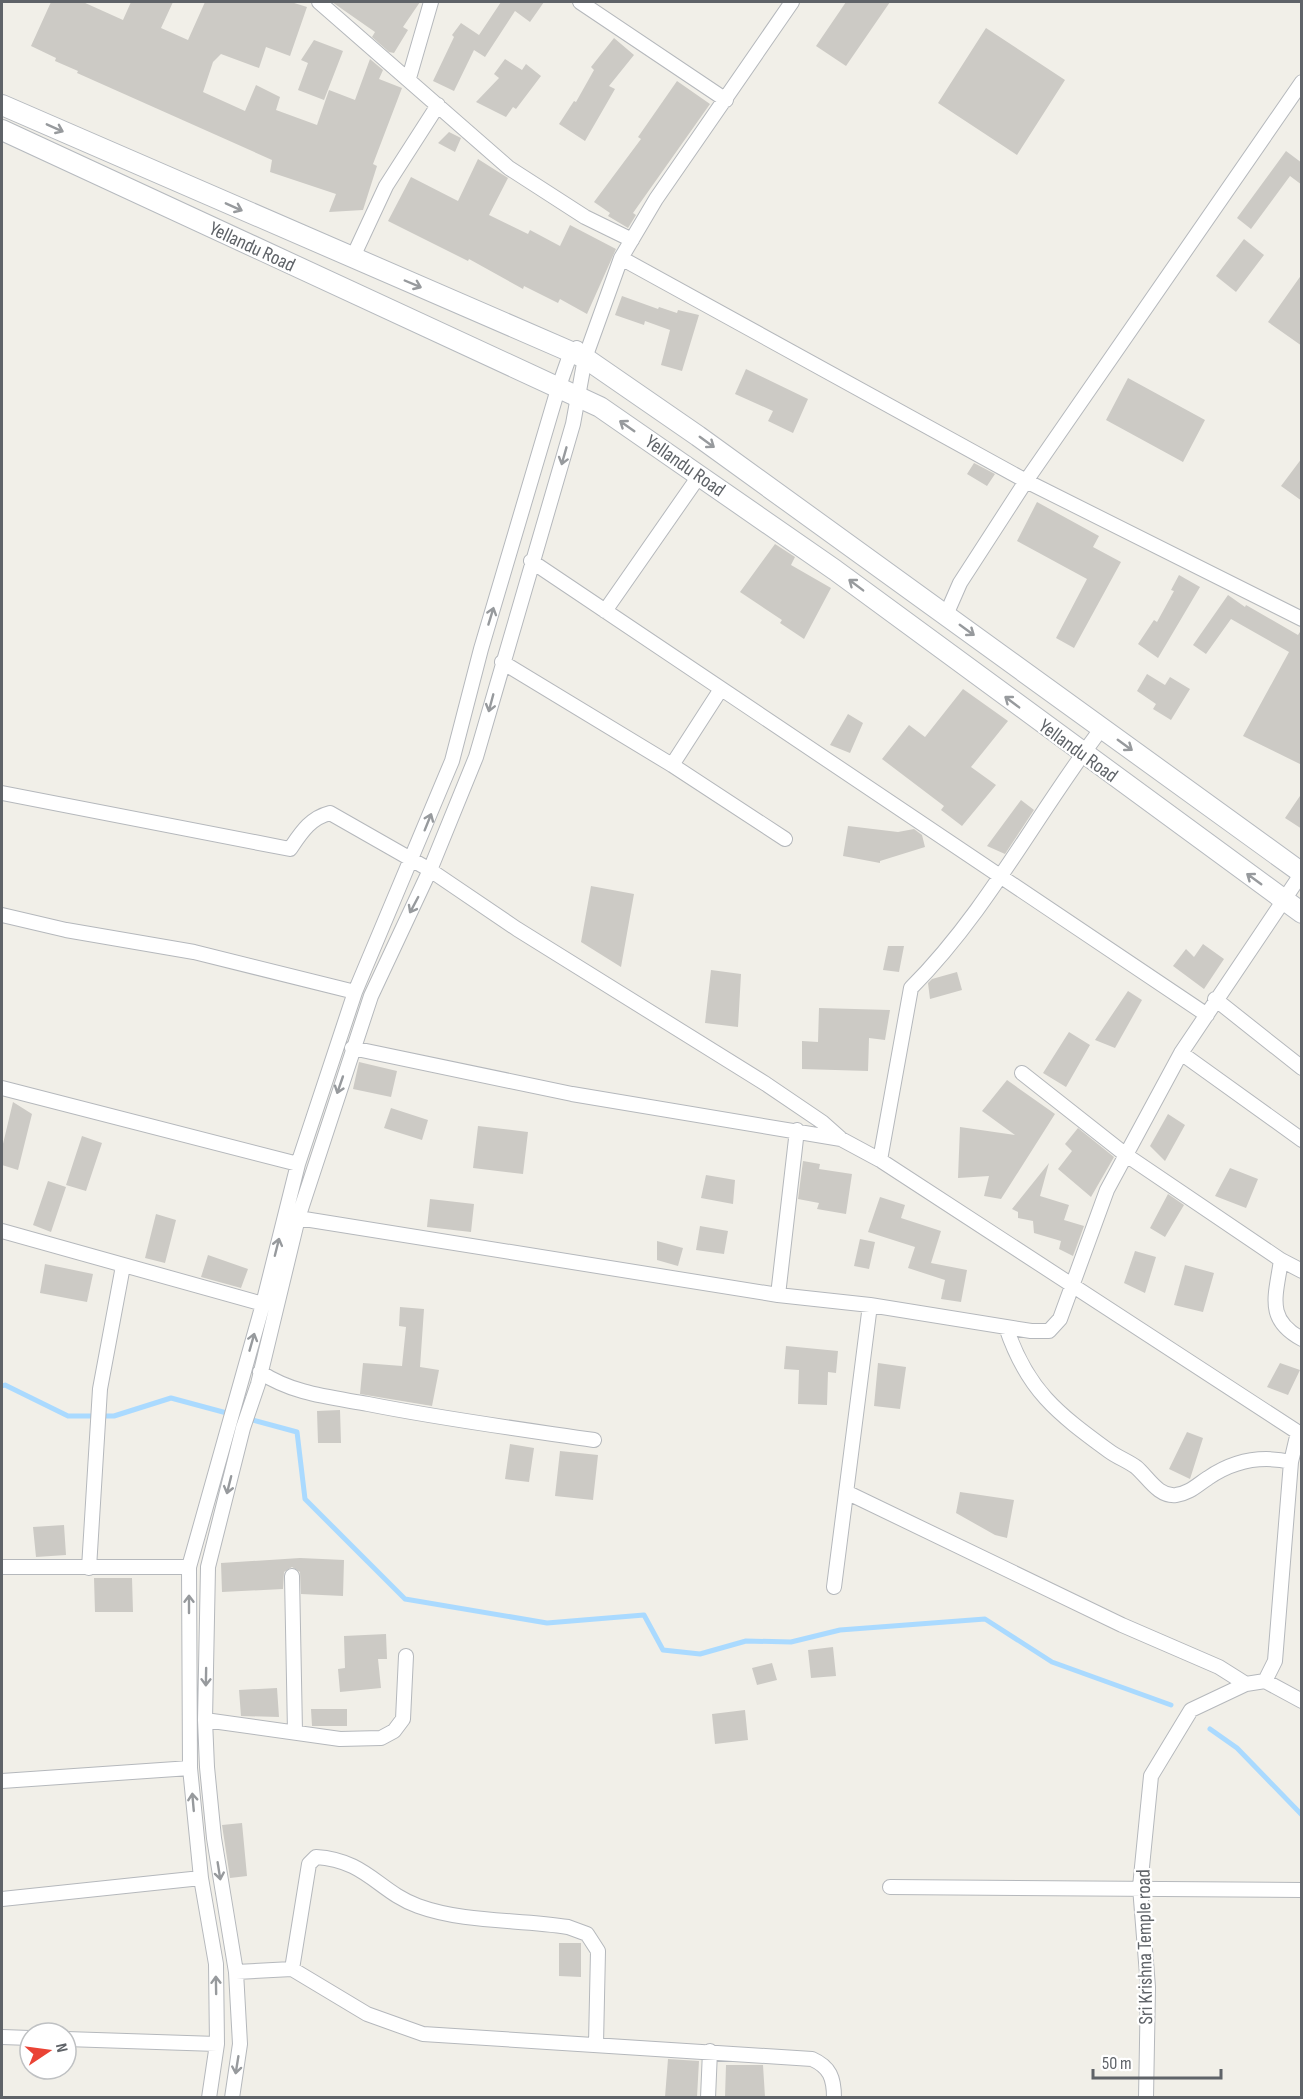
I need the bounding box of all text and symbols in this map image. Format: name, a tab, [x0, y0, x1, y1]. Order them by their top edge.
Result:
one-way arrow	[46, 124, 64, 135]
one-way arrow	[224, 202, 242, 213]
street label: Yellandu Road	[205, 217, 299, 277]
one-way arrow	[403, 279, 421, 291]
one-way arrow	[619, 420, 636, 432]
street label: Yellandu Road	[640, 430, 730, 502]
one-way arrow	[698, 436, 714, 448]
one-way arrow	[557, 446, 569, 465]
one-way arrow	[848, 579, 864, 591]
one-way arrow	[486, 607, 497, 626]
one-way arrow	[958, 624, 974, 636]
one-way arrow	[484, 693, 496, 712]
one-way arrow	[1005, 695, 1021, 708]
street label: Yellandu Road	[1034, 714, 1122, 788]
one-way arrow	[1116, 739, 1132, 751]
one-way arrow	[423, 813, 434, 832]
one-way arrow	[1247, 873, 1263, 885]
one-way arrow	[408, 895, 419, 913]
one-way arrow	[333, 1075, 344, 1094]
one-way arrow	[272, 1238, 284, 1257]
one-way arrow	[247, 1333, 258, 1352]
one-way arrow	[222, 1475, 234, 1494]
one-way arrow	[183, 1595, 195, 1615]
one-way arrow	[200, 1667, 212, 1687]
one-way arrow	[187, 1792, 198, 1812]
one-way arrow	[214, 1861, 225, 1881]
street label: Sri Krishna Temple road	[1132, 1869, 1158, 2025]
one-way arrow	[210, 1976, 222, 1996]
north arrow	[18, 2021, 78, 2081]
text: N	[51, 2042, 71, 2054]
scale bar	[1093, 2042, 1220, 2080]
text: 50 m	[1102, 2053, 1132, 2074]
one-way arrow	[232, 2054, 243, 2074]

